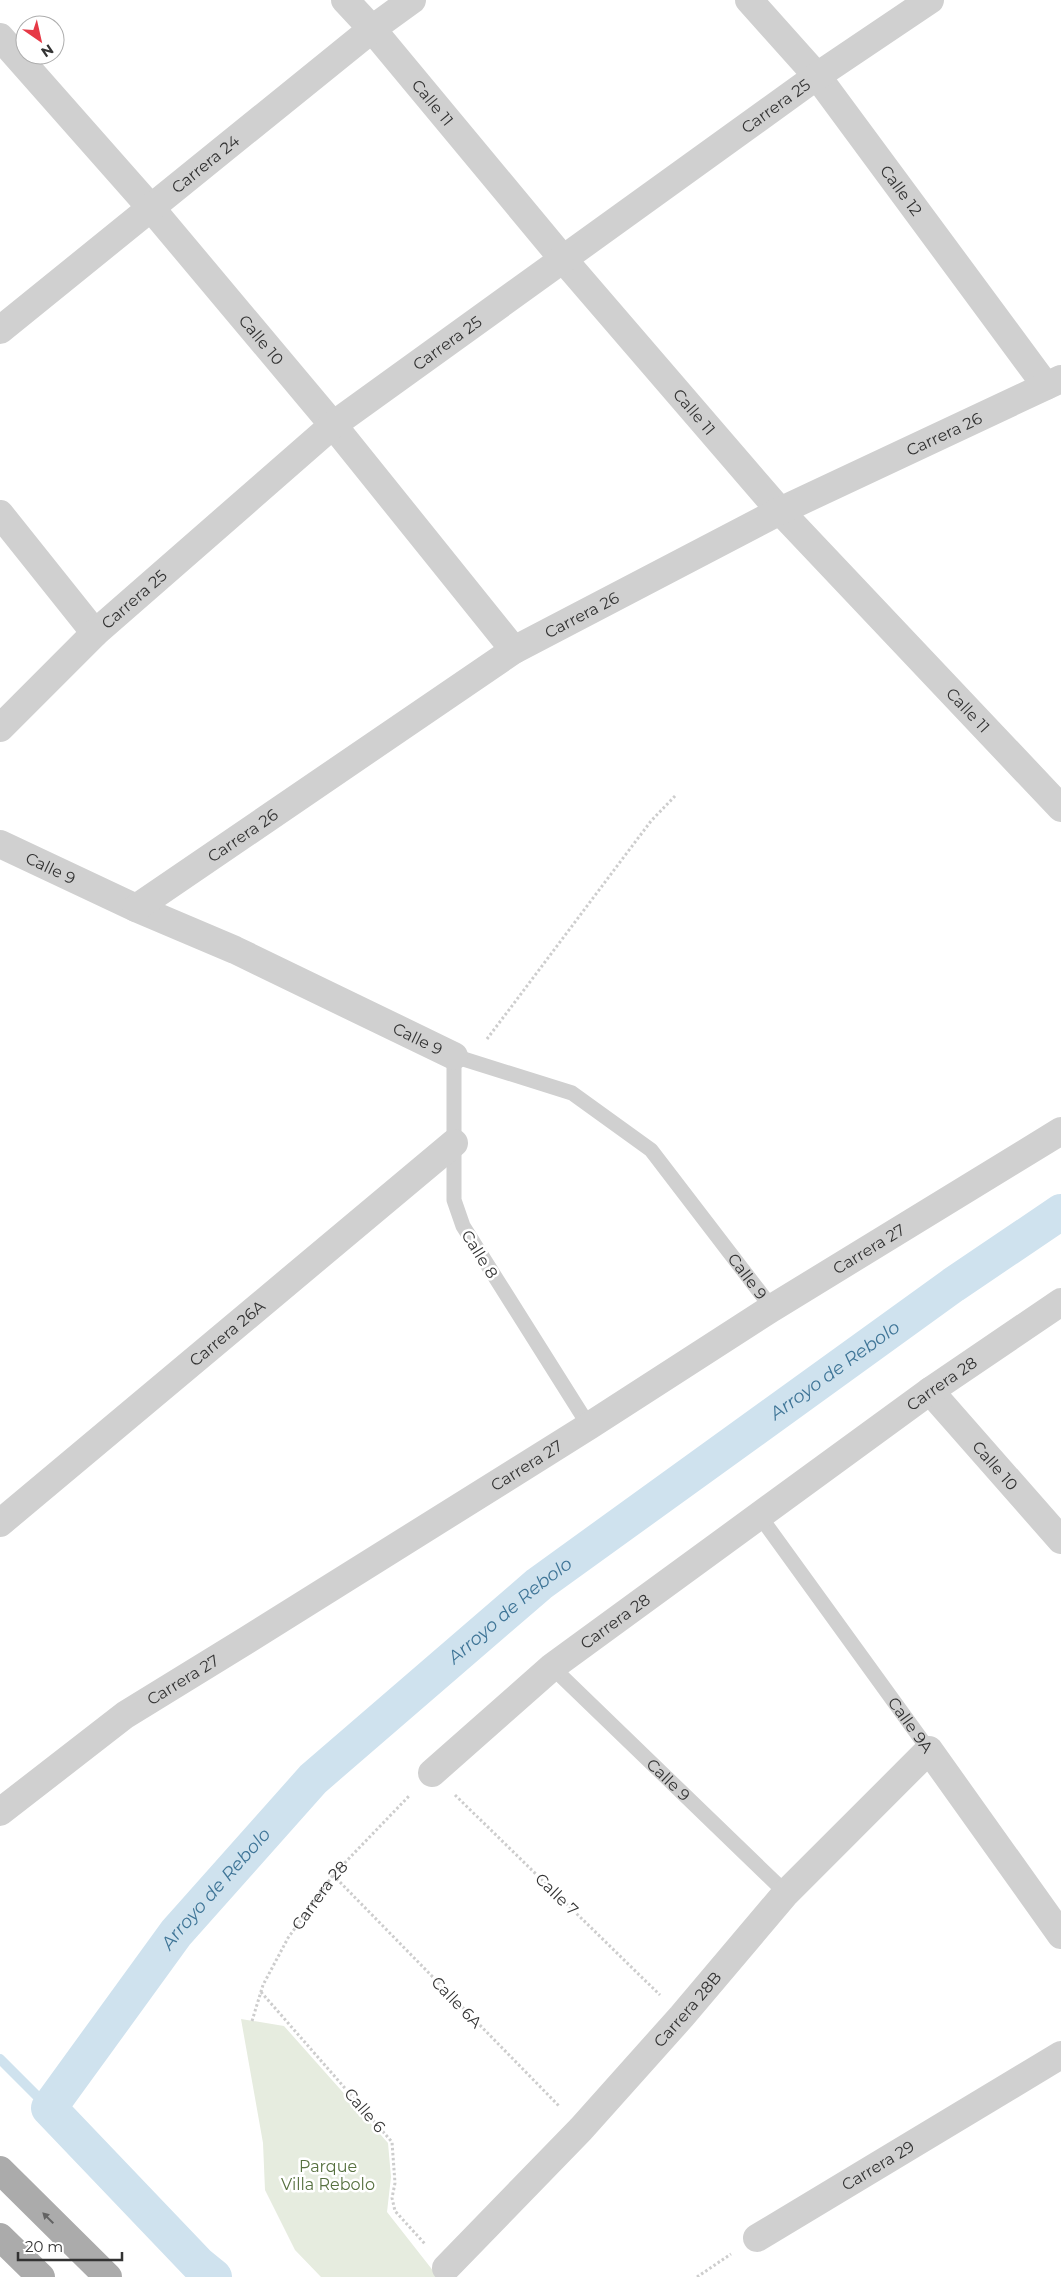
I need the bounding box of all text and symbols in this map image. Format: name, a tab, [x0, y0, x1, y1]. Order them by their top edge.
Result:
north arrow	[15, 15, 65, 65]
text: N	[38, 40, 57, 61]
street label: Carrera 25	[738, 75, 814, 138]
street label: Calle 11	[408, 76, 457, 130]
street label: Carrera 24	[168, 131, 244, 197]
street label: Calle 12	[876, 162, 926, 220]
street label: Calle 10	[235, 311, 287, 369]
street label: Carrera 25	[409, 312, 485, 374]
street label: Calle 11	[669, 385, 719, 439]
street label: Carrera 26	[903, 408, 985, 460]
street label: Carrera 25	[98, 566, 171, 633]
street label: Carrera 26	[542, 588, 622, 642]
street label: Calle 11	[942, 684, 994, 737]
street label: Carrera 26	[204, 805, 282, 866]
street label: Calle 9	[22, 848, 78, 888]
street label: Calle 9	[390, 1019, 446, 1059]
street label: Carrera 27	[830, 1220, 908, 1278]
street label: Calle 8	[457, 1227, 502, 1282]
street label: Calle 9	[724, 1250, 771, 1303]
street label: Carrera 26A	[186, 1296, 269, 1370]
water label: Arroyo de Rebolo	[765, 1316, 904, 1425]
street label: Carrera 28	[903, 1353, 981, 1415]
street label: Carrera 27	[487, 1436, 566, 1495]
street label: Calle 10	[968, 1437, 1022, 1494]
water label: Arroyo de Rebolo	[443, 1553, 576, 1669]
street label: Carrera 28	[577, 1590, 654, 1653]
street label: Carrera 27	[144, 1651, 222, 1709]
street label: Calle 9A	[884, 1694, 937, 1757]
street label: Calle 9	[643, 1755, 694, 1805]
water label: Arroyo de Rebolo	[156, 1823, 275, 1955]
street label: Carrera 28	[288, 1857, 352, 1934]
street label: Calle 7	[531, 1869, 582, 1919]
street label: Carrera 28B	[650, 1968, 725, 2051]
street label: Calle 6A	[427, 1973, 486, 2033]
street label: Calle 6	[340, 2084, 389, 2137]
street label: Carrera 29	[838, 2137, 918, 2195]
park label: Parque Villa Rebolo	[281, 2157, 375, 2194]
one-way arrow	[43, 2212, 55, 2224]
scale bar	[18, 2230, 121, 2262]
text: 20 m	[25, 2237, 63, 2256]

